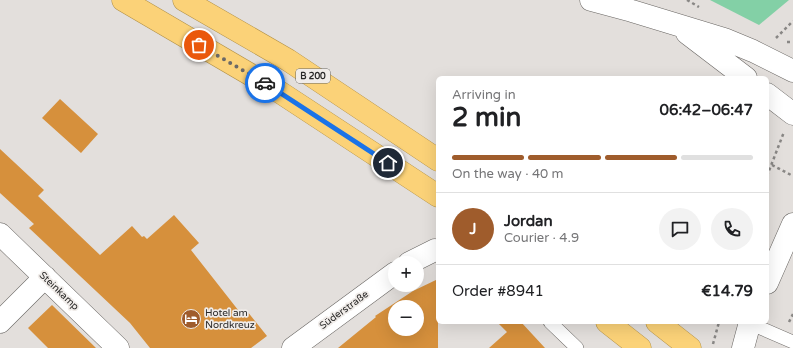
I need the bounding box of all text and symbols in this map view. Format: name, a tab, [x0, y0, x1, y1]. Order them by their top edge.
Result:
pin	[182, 28, 216, 62]
icon: bag	[188, 34, 210, 56]
courier	[245, 63, 285, 103]
road number: B 200	[296, 69, 330, 83]
icon: car	[254, 72, 276, 94]
text: Arriving in	[452, 87, 516, 103]
text: 06:42–06:47	[660, 101, 753, 119]
text: 2 min	[452, 102, 521, 133]
pin	[371, 146, 405, 180]
icon: home	[377, 152, 399, 174]
text: On the way · 40 m	[452, 166, 564, 182]
button: chat	[659, 208, 701, 250]
button: phone	[711, 208, 753, 250]
text: Jordan	[504, 212, 553, 230]
text: J	[470, 220, 477, 238]
text: Courier · 4.9	[504, 230, 579, 246]
map controls	[388, 256, 424, 336]
button: +	[388, 256, 424, 292]
street label: Steinkamp	[37, 269, 81, 313]
text: Order #8941	[452, 282, 544, 300]
text: €14.79	[701, 282, 753, 300]
street label: Süderstraße	[317, 288, 371, 332]
button: −	[388, 300, 424, 336]
place label: Hotel am Nordkreuz	[205, 307, 255, 331]
hotel icon: Hotel am Nordkreuz	[180, 308, 202, 330]

